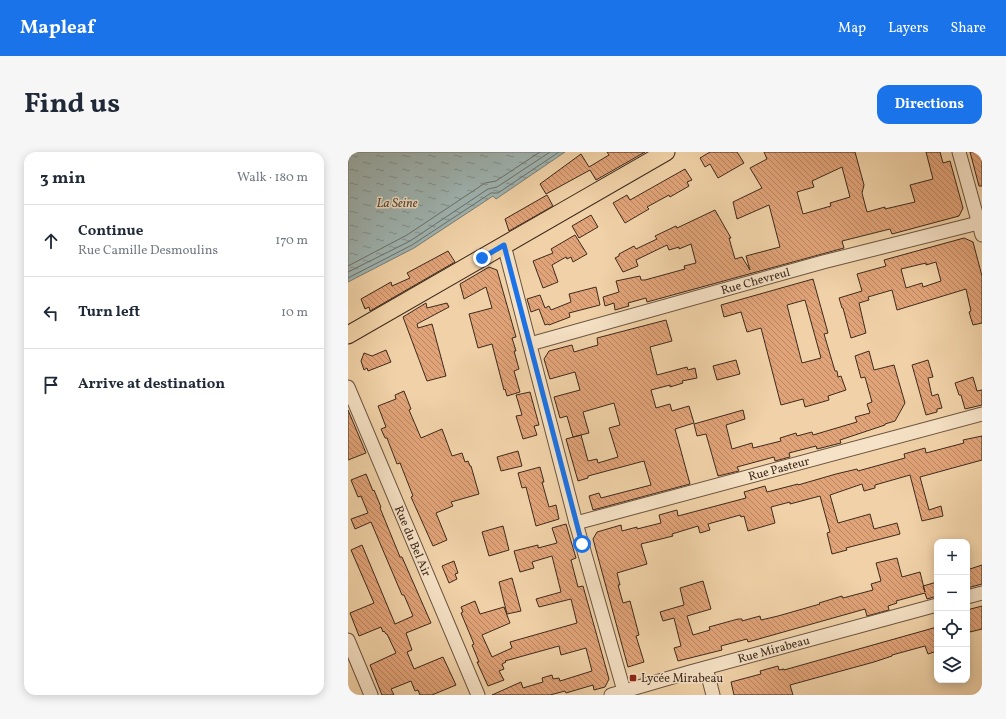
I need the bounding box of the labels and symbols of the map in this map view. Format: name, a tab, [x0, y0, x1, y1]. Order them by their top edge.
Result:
water label: La Seine	[377, 195, 418, 213]
route end	[473, 249, 491, 267]
street label: Rue Chevreul	[719, 264, 792, 299]
street label: Rue Pasteur	[747, 454, 811, 485]
street label: Rue du Bel Air	[390, 503, 434, 579]
route start	[573, 535, 591, 553]
street label: Rue Mirabeau	[736, 633, 812, 668]
place label: Lycée Mirabeau	[641, 671, 723, 687]
marker: Lycée Mirabeau	[628, 673, 638, 683]

